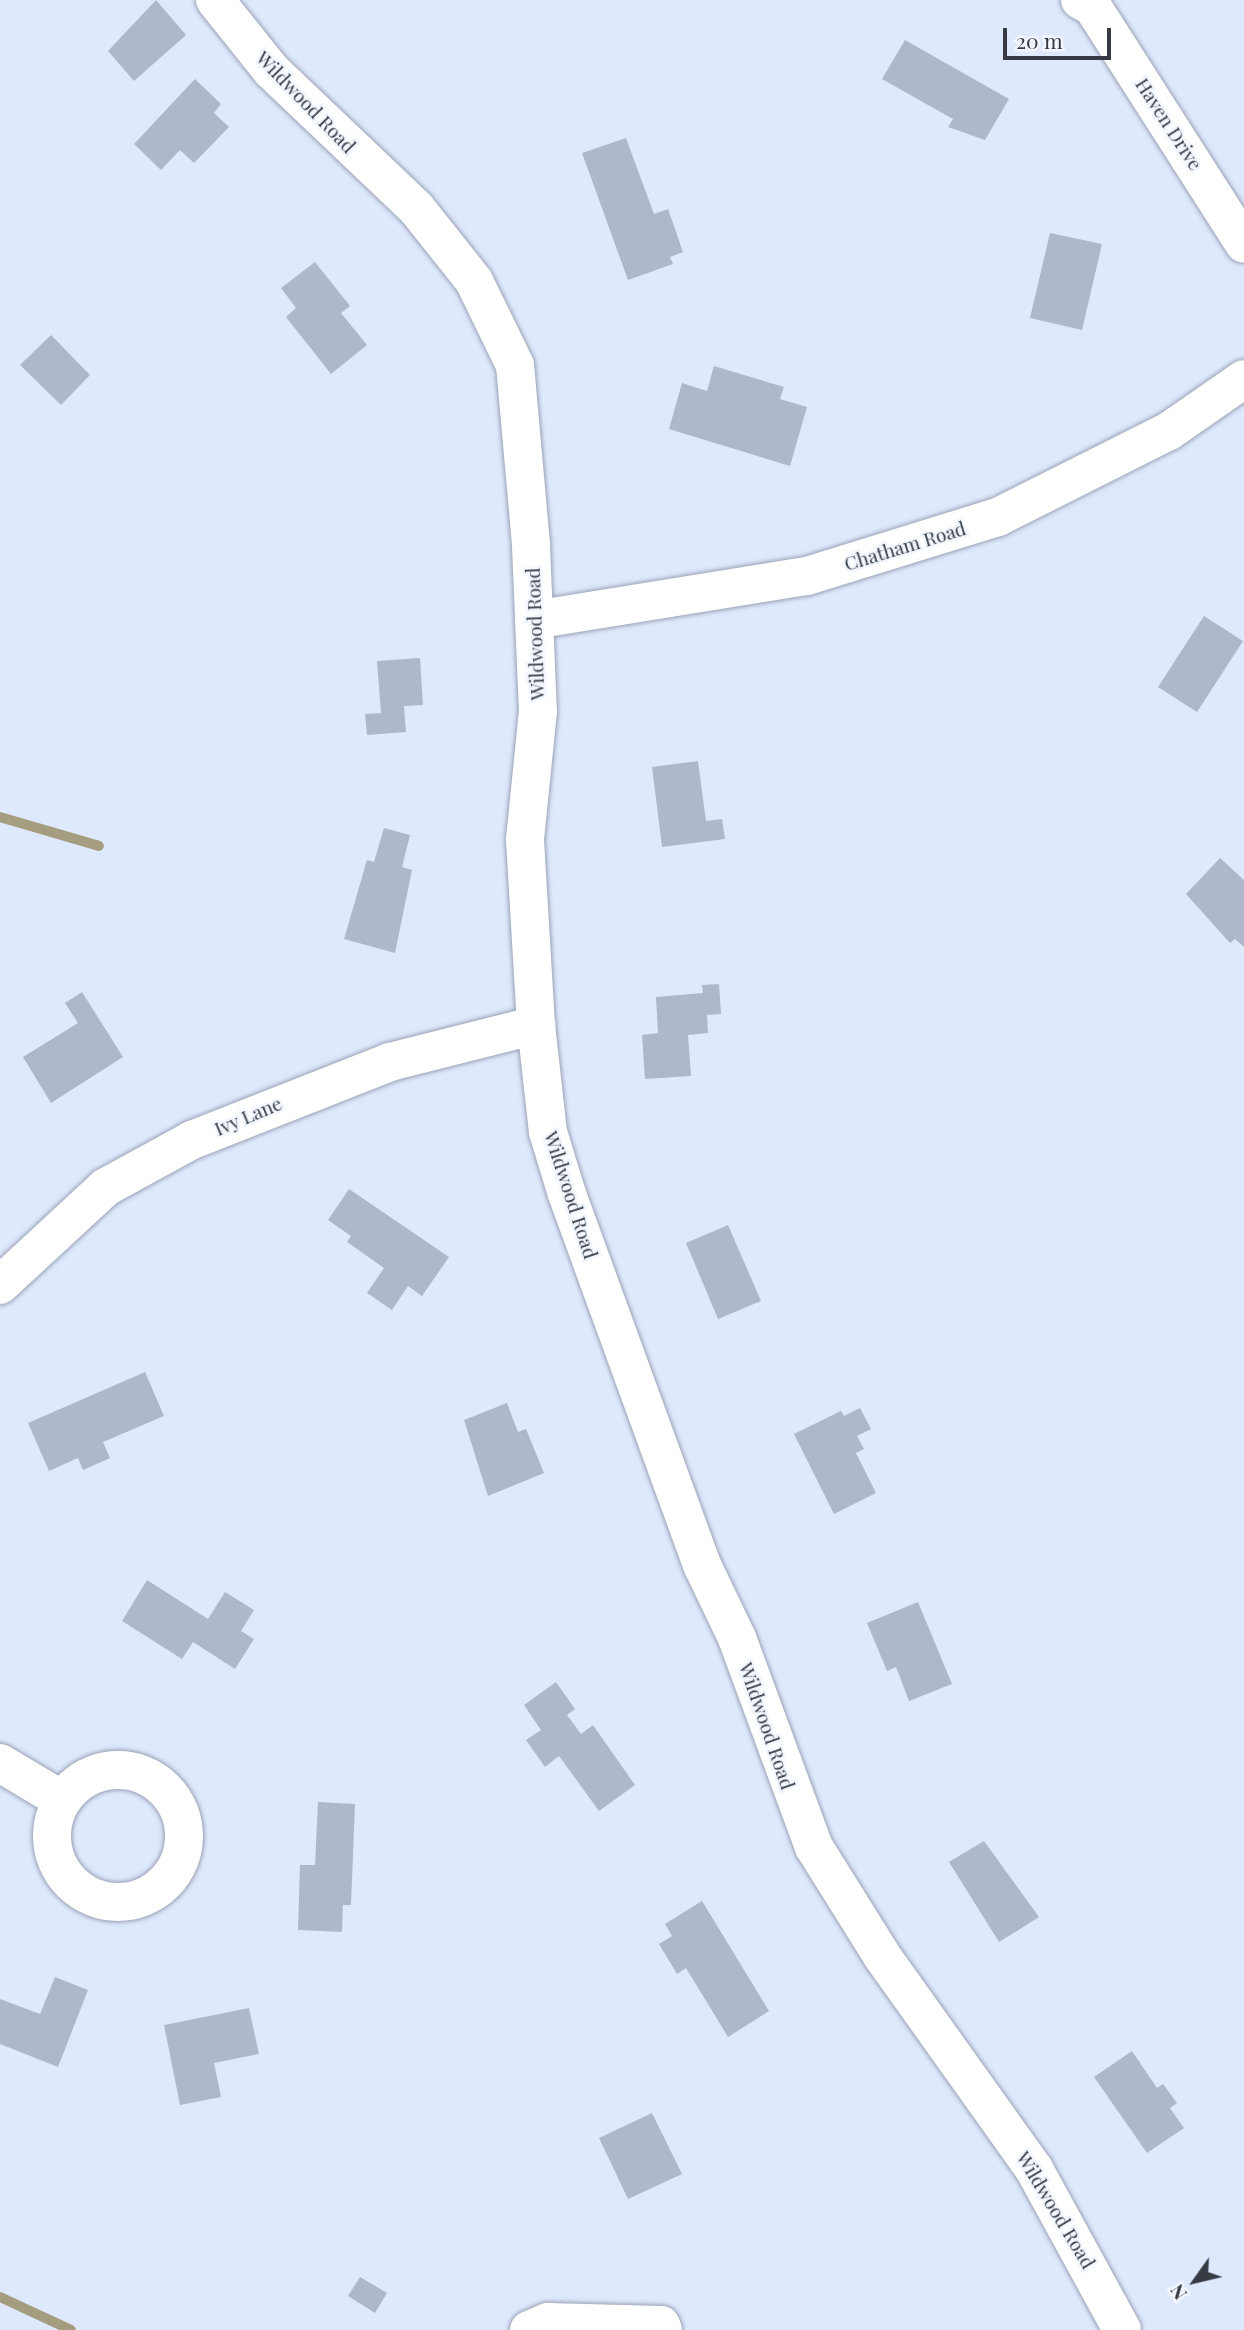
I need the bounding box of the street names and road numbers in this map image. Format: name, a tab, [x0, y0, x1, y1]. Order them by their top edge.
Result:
street label: Wildwood Road	[252, 46, 360, 158]
street label: Haven Drive	[1131, 74, 1207, 174]
street label: Chatham Road	[841, 517, 969, 575]
street label: Wildwood Road	[521, 567, 549, 701]
street label: Ivy Lane	[211, 1092, 285, 1140]
street label: Wildwood Road	[540, 1128, 602, 1262]
street label: Wildwood Road	[735, 1659, 799, 1793]
street label: Wildwood Road	[1012, 2147, 1100, 2273]

